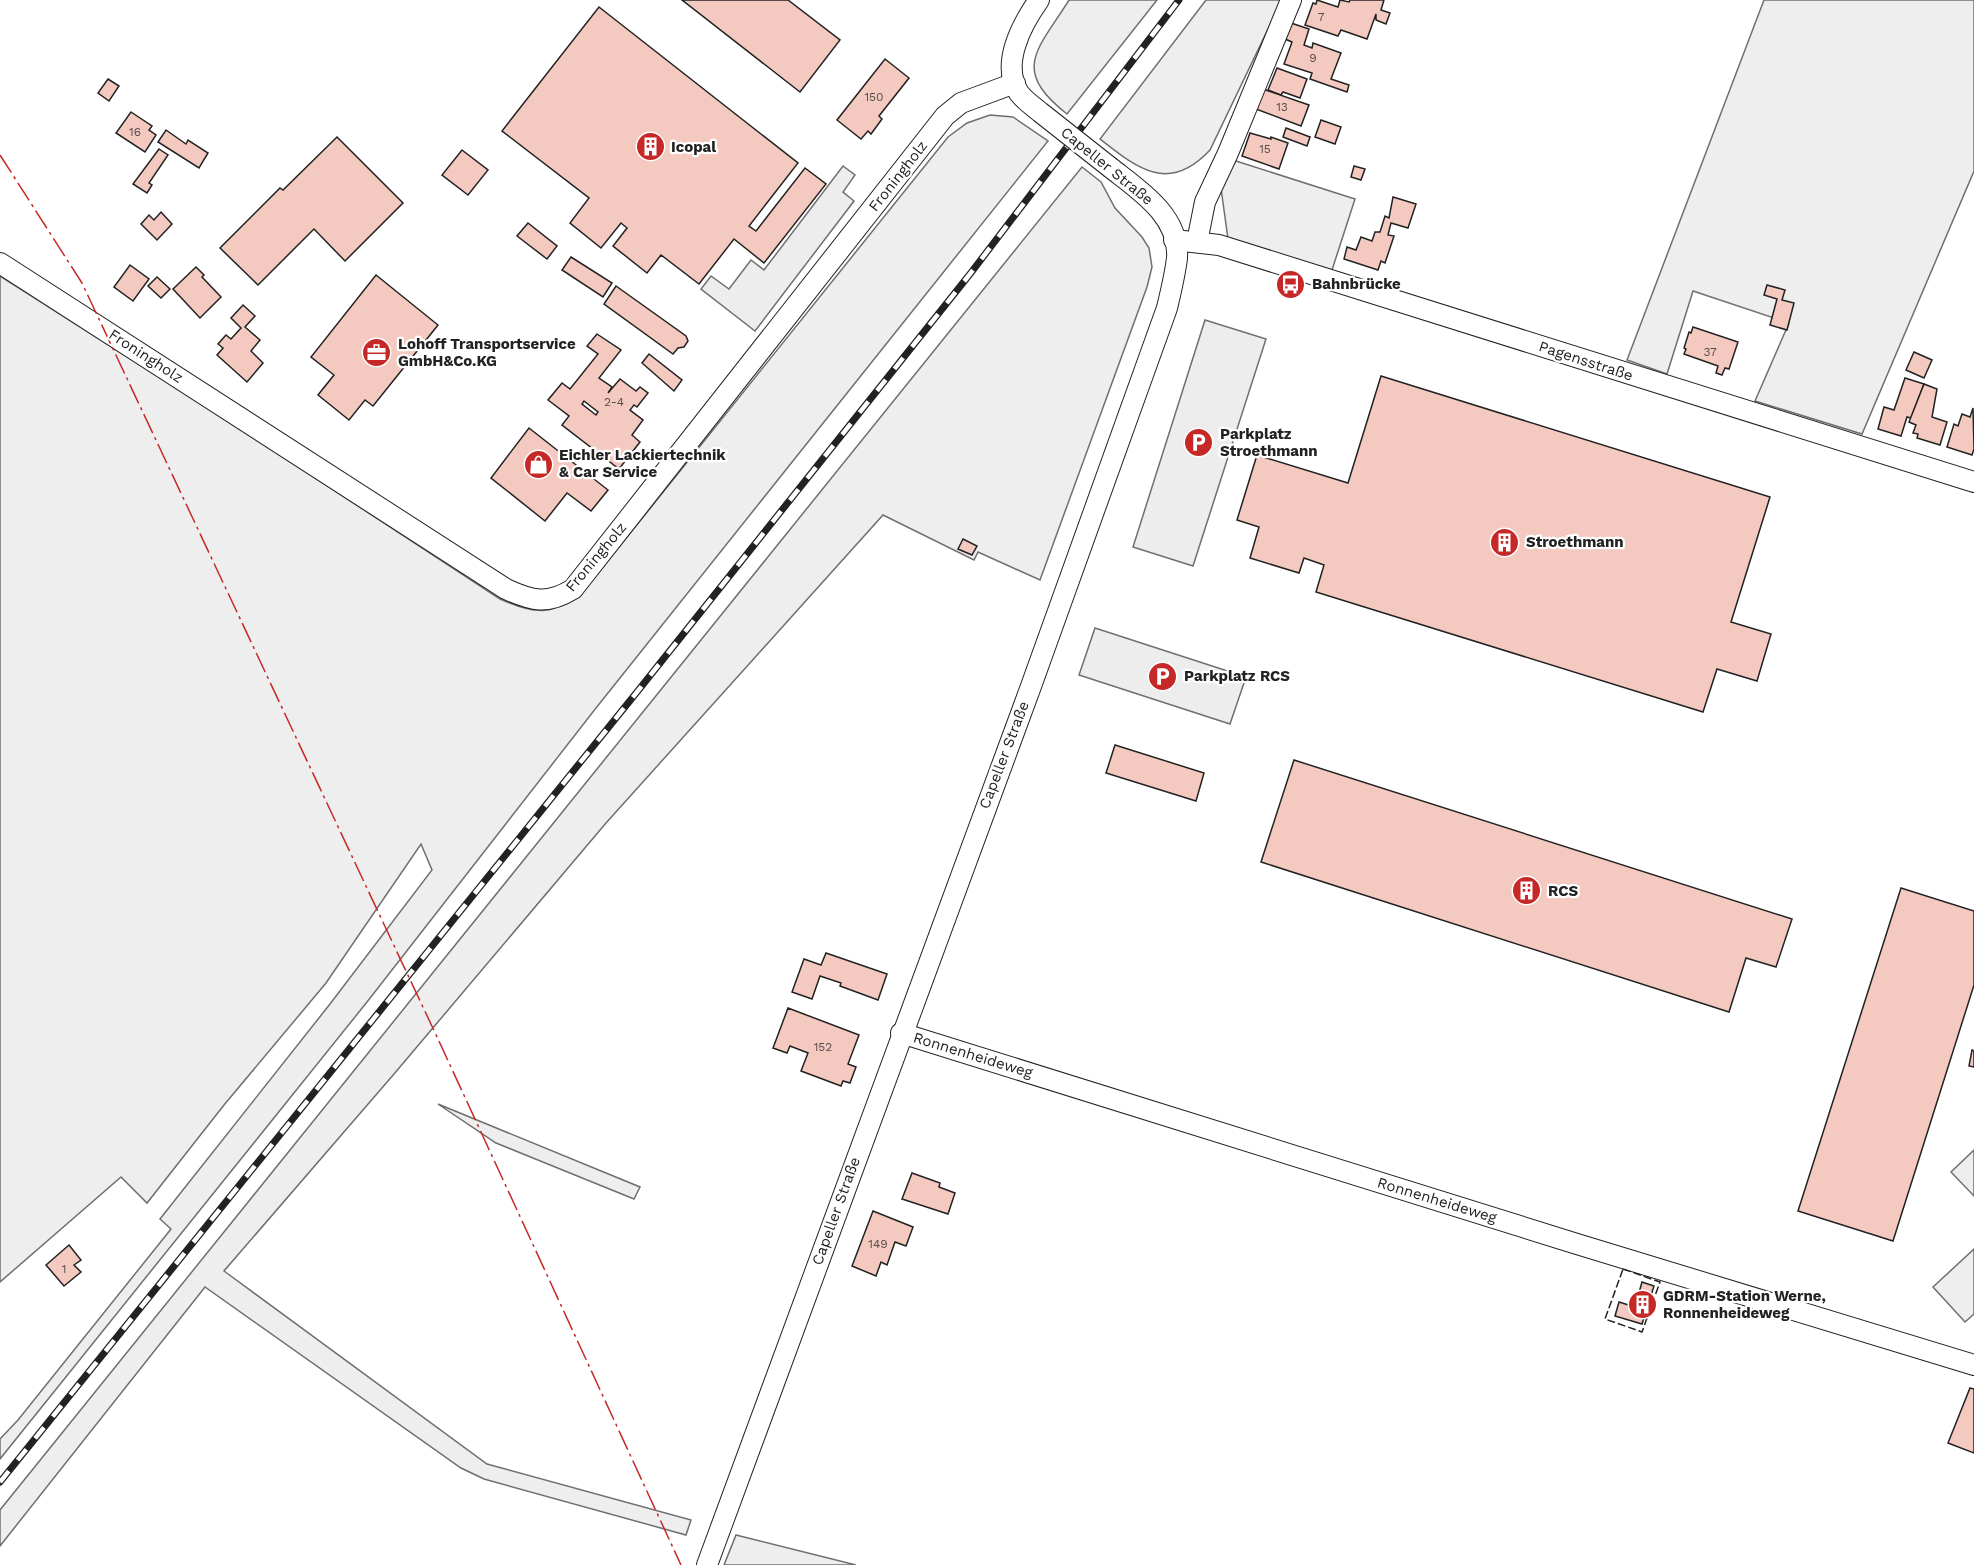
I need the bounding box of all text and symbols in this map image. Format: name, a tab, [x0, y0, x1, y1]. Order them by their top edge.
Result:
house number: 7	[1318, 10, 1325, 24]
house number: 9	[1309, 51, 1317, 65]
house number: 150	[864, 90, 884, 104]
house number: 13	[1276, 100, 1288, 114]
street label: Capeller Straße	[1057, 123, 1157, 209]
house number: 16	[129, 125, 141, 139]
building icon: Icopal	[634, 131, 666, 163]
street label: Froningholz	[865, 137, 931, 215]
place label: Icopal	[671, 138, 716, 156]
house number: 15	[1259, 142, 1271, 156]
bus stop icon: Bahnbrücke	[1275, 268, 1307, 300]
place label: Bahnbrücke	[1312, 275, 1401, 293]
street label: Froningholz	[106, 325, 186, 387]
place label: Lohoff Transportservice GmbH&Co.KG	[398, 335, 576, 370]
office icon: Lohoff Transportservice GmbH&Co.KG	[361, 337, 393, 369]
street label: Pagensstraße	[1537, 337, 1635, 385]
house number: 37	[1703, 345, 1717, 359]
house number: 2-4	[604, 395, 624, 409]
place label: Parkplatz Stroethmann	[1220, 425, 1318, 460]
parking icon: Parkplatz Stroethmann	[1183, 427, 1215, 459]
place label: Eichler Lackiertechnik & Car Service	[559, 446, 726, 481]
shop icon: Eichler Lackiertechnik & Car Service	[522, 448, 554, 480]
street label: Froningholz	[562, 519, 630, 595]
building icon: Stroethmann	[1489, 526, 1521, 558]
place label: Stroethmann	[1526, 533, 1624, 551]
parking icon: Parkplatz RCS	[1147, 660, 1179, 692]
place label: Parkplatz RCS	[1184, 667, 1290, 685]
street label: Capeller Straße	[975, 699, 1033, 811]
building icon: RCS	[1511, 875, 1543, 907]
place label: RCS	[1548, 882, 1578, 900]
street label: Ronnenheideweg	[911, 1028, 1035, 1082]
house number: 152	[814, 1040, 832, 1054]
street label: Capeller Straße	[808, 1154, 864, 1268]
street label: Ronnenheideweg	[1375, 1173, 1499, 1227]
house number: 149	[868, 1237, 888, 1251]
house number: 1	[62, 1262, 66, 1276]
place label: GDRM-Station Werne, Ronnenheideweg	[1663, 1287, 1826, 1322]
building icon: GDRM-Station Werne, Ronnenheideweg	[1626, 1289, 1658, 1321]

